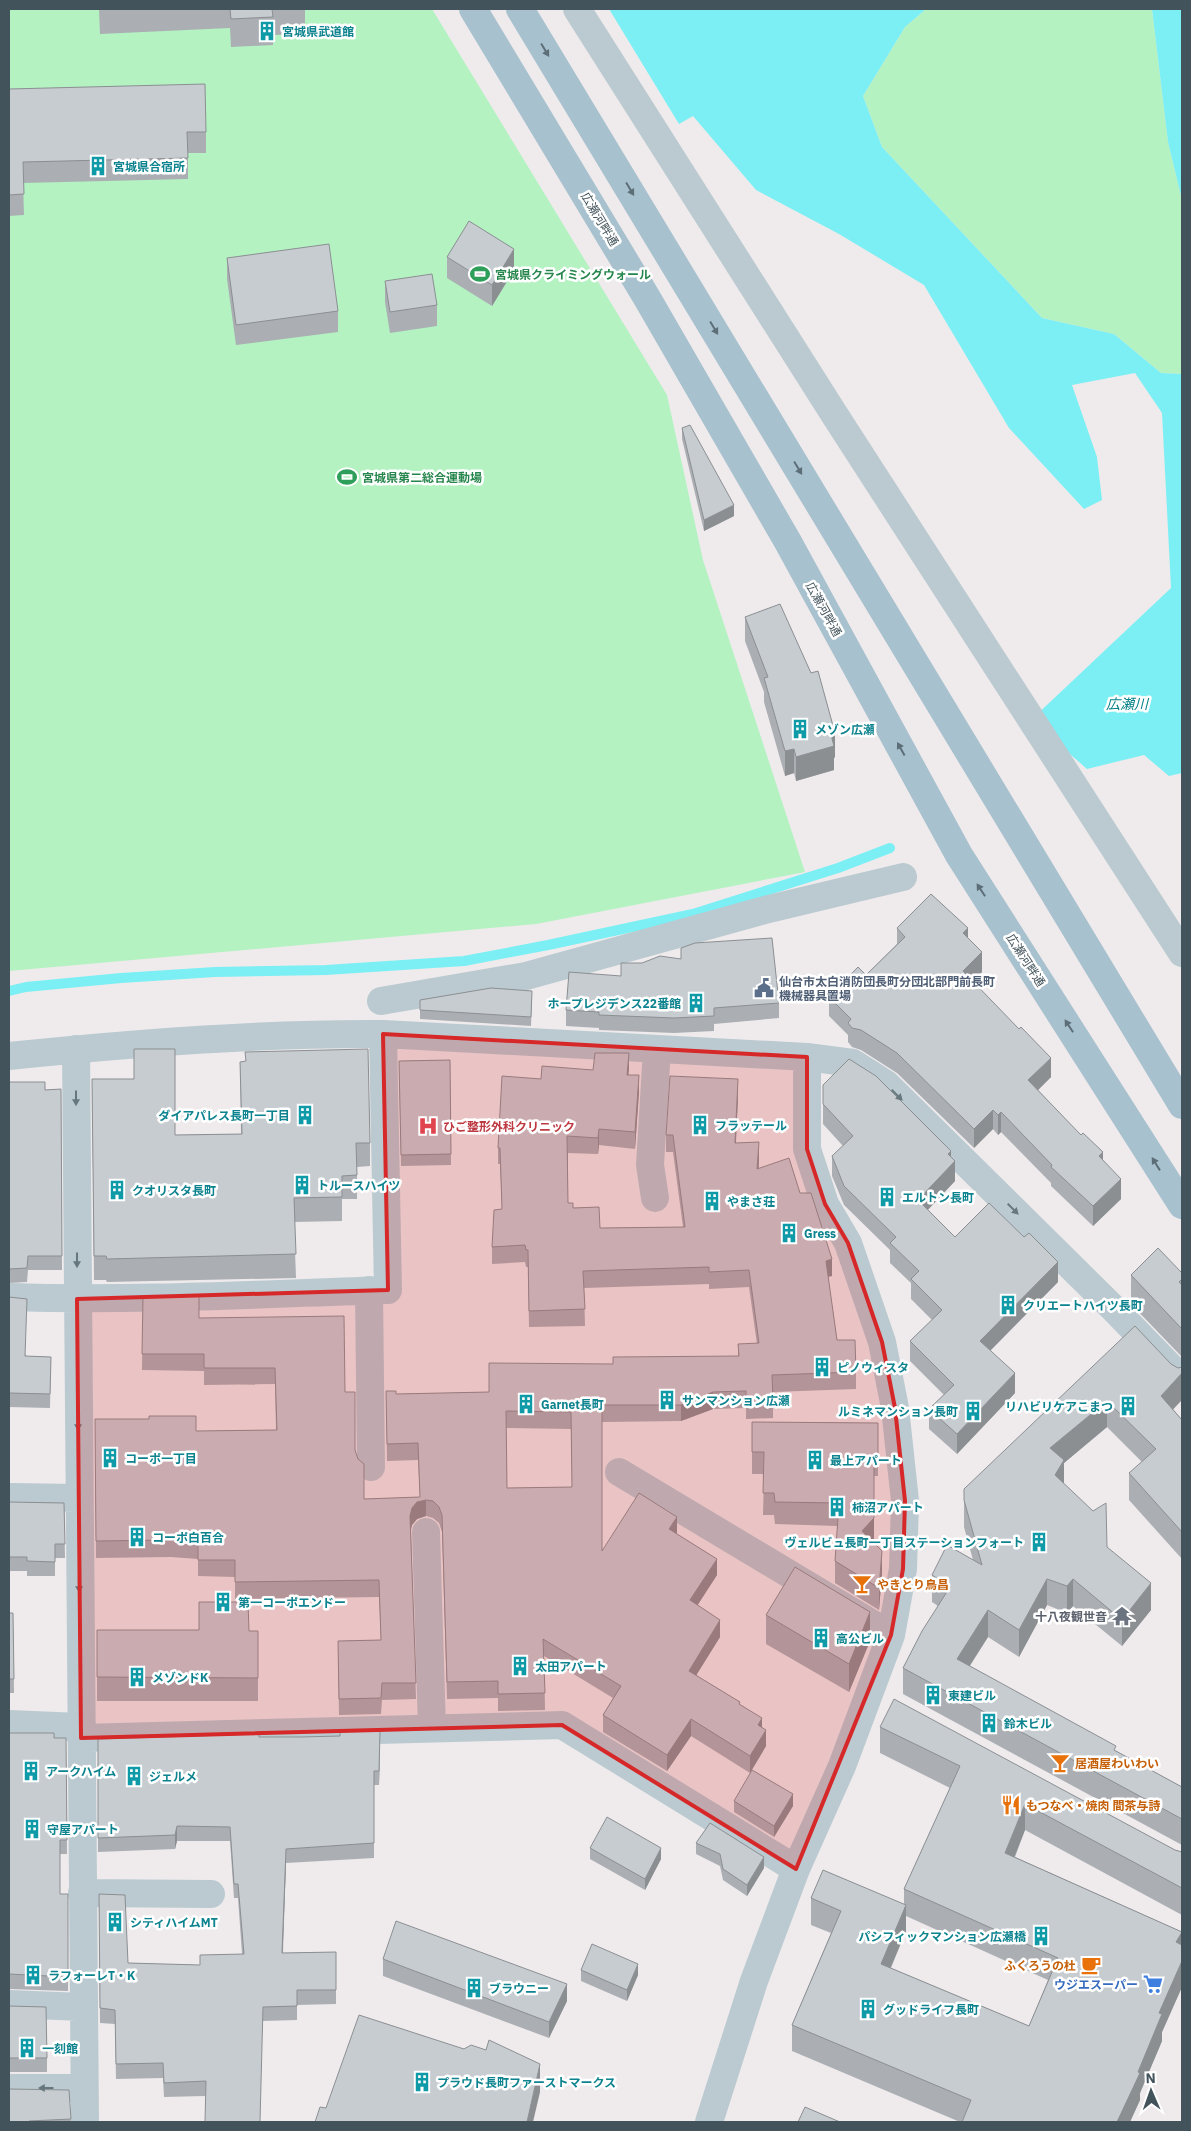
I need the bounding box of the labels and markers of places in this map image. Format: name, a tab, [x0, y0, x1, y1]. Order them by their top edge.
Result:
building icon: 宮城県武道館	[256, 20, 278, 42]
place label: 宮城県武道館	[282, 24, 354, 39]
building icon: 宮城県合宿所	[87, 155, 109, 177]
place label: 宮城県合宿所	[113, 159, 185, 174]
sports icon: 宮城県クライミングウォール	[469, 263, 491, 285]
place label: 宮城県クライミングウォール	[495, 267, 651, 282]
sports icon: 宮城県第二総合運動場	[336, 466, 358, 488]
place label: 宮城県第二総合運動場	[362, 470, 482, 485]
building icon: メゾン広瀬	[789, 718, 811, 740]
place label: メゾン広瀬	[815, 722, 875, 737]
place label: 仙台市太白消防団長町分団北部門前長町 機械器具置場	[779, 974, 995, 1003]
public building icon: 仙台市太白消防団長町分団北部門前長町 機械器具置場	[753, 977, 775, 999]
building icon: ホープレジデンス22番館	[685, 992, 707, 1014]
place label: ホープレジデンス22番館	[548, 996, 681, 1011]
building icon: ダイアパレス長町一丁目	[294, 1104, 316, 1126]
place label: ダイアパレス長町一丁目	[158, 1108, 290, 1123]
building icon: フラッテール	[689, 1114, 711, 1136]
hospital icon: ひご整形外科クリニック	[417, 1115, 439, 1137]
place label: フラッテール	[715, 1118, 787, 1133]
place label: ひご整形外科クリニック	[443, 1119, 575, 1134]
building icon: トルースハイツ	[291, 1174, 313, 1196]
place label: トルースハイツ	[317, 1178, 400, 1193]
building icon: クオリスタ長町	[106, 1179, 128, 1201]
place label: クオリスタ長町	[132, 1183, 216, 1198]
building icon: エルトン長町	[876, 1186, 898, 1208]
building icon: やまさ荘	[701, 1190, 723, 1212]
place label: エルトン長町	[902, 1190, 974, 1205]
place label: やまさ荘	[727, 1194, 775, 1209]
building icon: Gress	[778, 1222, 800, 1244]
place label: Gress	[804, 1226, 836, 1241]
building icon: クリエートハイツ長町	[997, 1294, 1019, 1316]
place label: クリエートハイツ長町	[1023, 1298, 1143, 1313]
building icon: ピノウィスタ	[811, 1356, 833, 1378]
place label: ピノウィスタ	[837, 1360, 909, 1375]
building icon: サンマンション広瀬	[656, 1389, 678, 1411]
building icon: Garnet長町	[515, 1393, 537, 1415]
place label: サンマンション広瀬	[682, 1393, 790, 1408]
building icon: リハビリケアこまつ	[1117, 1395, 1139, 1417]
place label: Garnet長町	[541, 1397, 604, 1412]
place label: リハビリケアこまつ	[1005, 1399, 1113, 1414]
building icon: ルミネマンション長町	[962, 1400, 984, 1422]
place label: ルミネマンション長町	[838, 1404, 958, 1419]
building icon: コーポ一丁目	[99, 1447, 121, 1469]
building icon: 最上アパート	[804, 1449, 826, 1471]
place label: コーポ一丁目	[125, 1451, 197, 1466]
place label: 最上アパート	[830, 1453, 902, 1468]
building icon: 柿沼アパート	[826, 1496, 848, 1518]
place label: 柿沼アパート	[852, 1500, 924, 1515]
building icon: コーポ白百合	[126, 1526, 148, 1548]
place label: コーポ白百合	[152, 1530, 224, 1545]
building icon: ヴェルビュ長町一丁目ステーションフォート	[1028, 1531, 1050, 1553]
place label: ヴェルビュ長町一丁目ステーションフォート	[785, 1535, 1024, 1550]
bar icon: やきとり鳥昌	[851, 1573, 873, 1595]
place label: やきとり鳥昌	[877, 1577, 949, 1592]
building icon: 第一コーポエンドー	[212, 1591, 234, 1613]
place label: 第一コーポエンドー	[238, 1595, 346, 1610]
temple icon: 十八夜観世音	[1111, 1605, 1133, 1627]
place label: 十八夜観世音	[1035, 1609, 1107, 1624]
building icon: 高公ビル	[810, 1627, 832, 1649]
place label: 高公ビル	[836, 1631, 884, 1646]
building icon: 太田アパート	[509, 1655, 531, 1677]
place label: 太田アパート	[535, 1659, 607, 1674]
building icon: メゾンドK	[126, 1666, 148, 1688]
place label: メゾンドK	[152, 1670, 209, 1685]
building icon: 東建ビル	[922, 1684, 944, 1706]
place label: 東建ビル	[948, 1688, 996, 1703]
building icon: 鈴木ビル	[978, 1712, 1000, 1734]
place label: 鈴木ビル	[1003, 1716, 1052, 1731]
bar icon: 居酒屋わいわい	[1049, 1752, 1071, 1774]
place label: 居酒屋わいわい	[1075, 1756, 1159, 1771]
building icon: アークハイム	[20, 1760, 42, 1782]
place label: アークハイム	[46, 1764, 116, 1779]
building icon: ジェルメ	[123, 1765, 145, 1787]
place label: ジェルメ	[149, 1769, 197, 1784]
restaurant icon: もつなべ・焼肉 間茶与詩	[1000, 1794, 1022, 1816]
place label: もつなべ・焼肉 間茶与詩	[1026, 1798, 1160, 1813]
building icon: 守屋アパート	[21, 1818, 43, 1840]
place label: 守屋アパート	[47, 1822, 119, 1837]
building icon: シティハイムMT	[104, 1911, 126, 1933]
place label: シティハイムMT	[130, 1915, 218, 1930]
building icon: パシフィックマンション広瀬橋	[1030, 1925, 1052, 1947]
place label: パシフィックマンション広瀬橋	[858, 1929, 1027, 1944]
cafe icon: ふくろうの杜	[1080, 1954, 1102, 1976]
place label: ふくろうの杜	[1004, 1958, 1076, 1973]
building icon: ラフォーレT・K	[22, 1964, 44, 1986]
place label: ラフォーレT・K	[48, 1968, 136, 1983]
supermarket icon: ウジエスーパー	[1142, 1973, 1164, 1995]
building icon: ブラウニー	[463, 1977, 485, 1999]
place label: ウジエスーパー	[1054, 1977, 1138, 1992]
place label: ブラウニー	[489, 1981, 549, 1996]
building icon: グッドライフ長町	[857, 1998, 879, 2020]
place label: グッドライフ長町	[883, 2002, 979, 2017]
building icon: 一刻館	[16, 2037, 38, 2059]
place label: 一刻館	[42, 2041, 78, 2056]
building icon: プラウド長町ファーストマークス	[411, 2071, 433, 2093]
place label: プラウド長町ファーストマークス	[437, 2075, 616, 2090]

